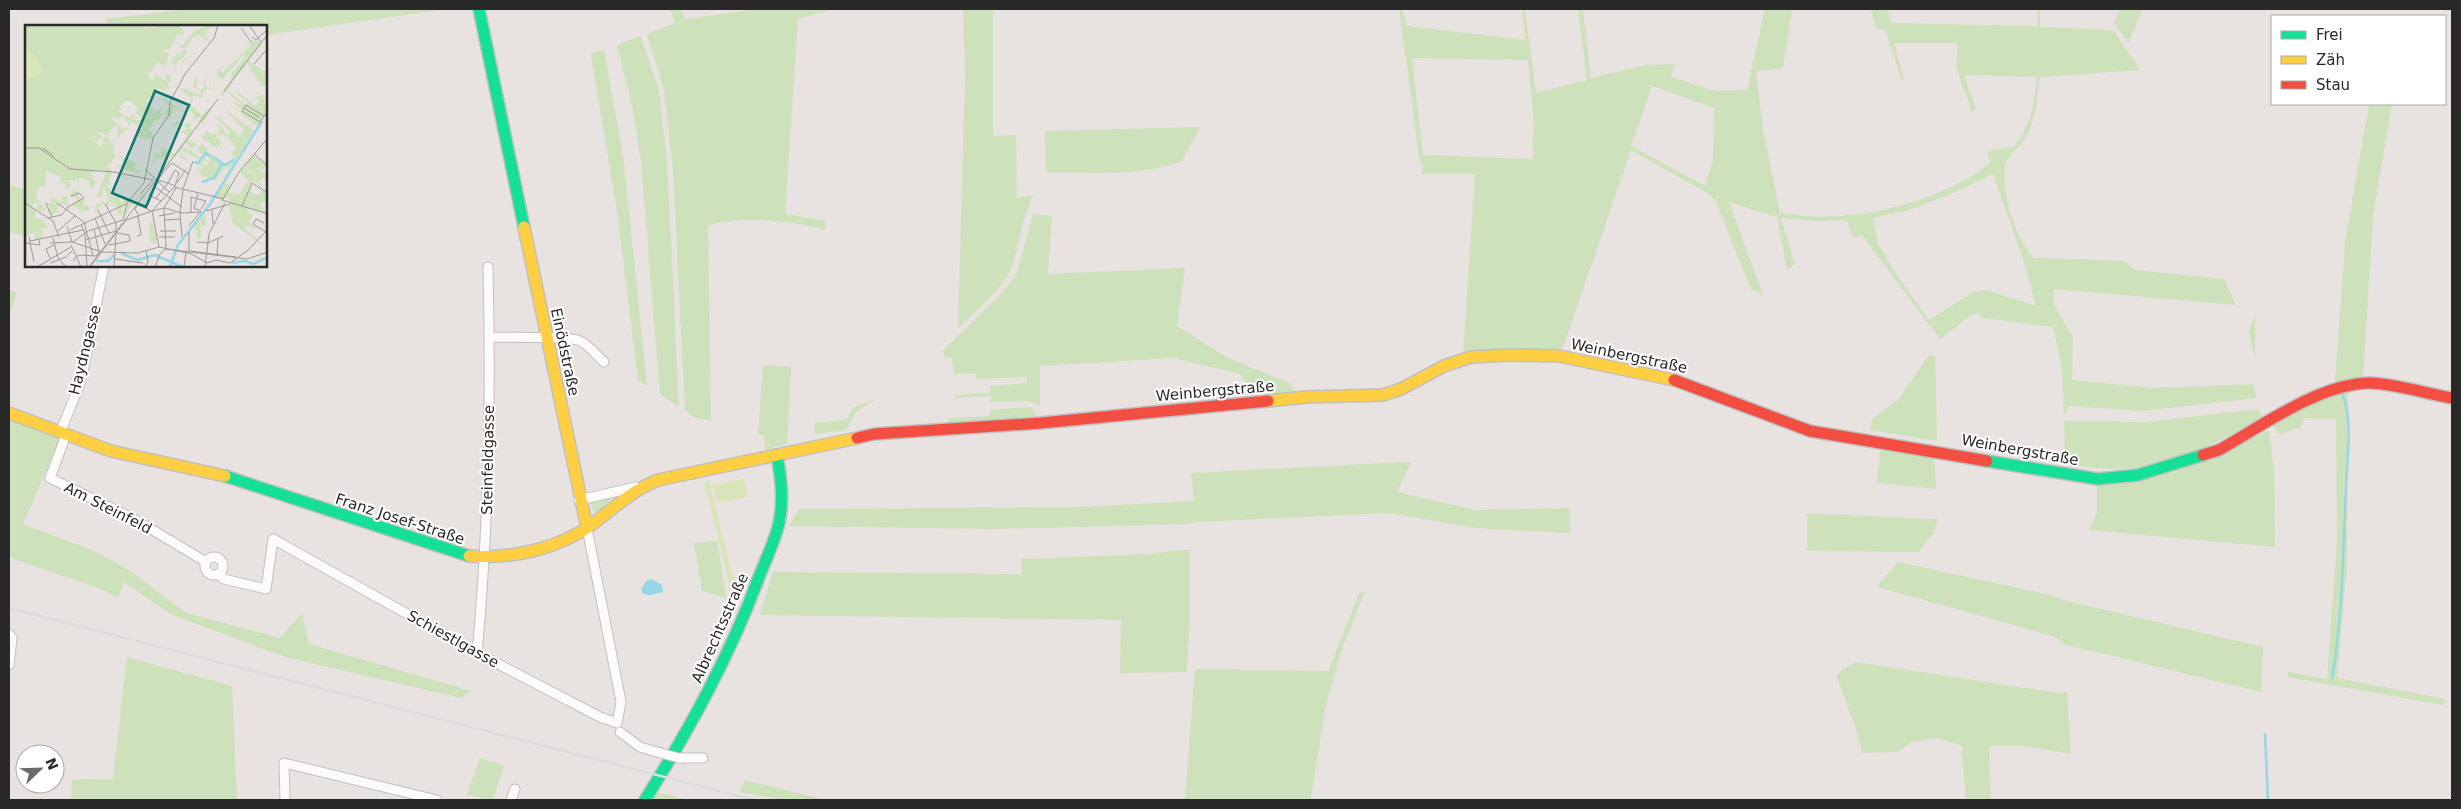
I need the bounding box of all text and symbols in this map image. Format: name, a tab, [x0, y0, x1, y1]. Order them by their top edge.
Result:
legend	[2271, 15, 2446, 105]
inset map	[25, 25, 268, 268]
text: Frei	[2316, 26, 2343, 44]
text: Zäh	[2316, 51, 2345, 69]
text: Stau	[2316, 76, 2350, 94]
street label: Haydngasse	[65, 303, 105, 397]
street label: Einödstraße	[547, 306, 583, 398]
street label: Weinbergstraße	[1569, 335, 1689, 377]
street label: Weinbergstraße	[1155, 377, 1275, 405]
street label: Steinfeldgasse	[478, 405, 498, 515]
street label: Weinbergstraße	[1960, 431, 2080, 469]
street label: Am Steinfeld	[61, 478, 155, 538]
street label: Franz Josef-Straße	[333, 490, 467, 548]
street label: Albrechtsstraße	[688, 570, 752, 686]
street label: Schiestlgasse	[404, 606, 502, 672]
north arrow	[15, 744, 65, 794]
text: N	[42, 755, 62, 772]

